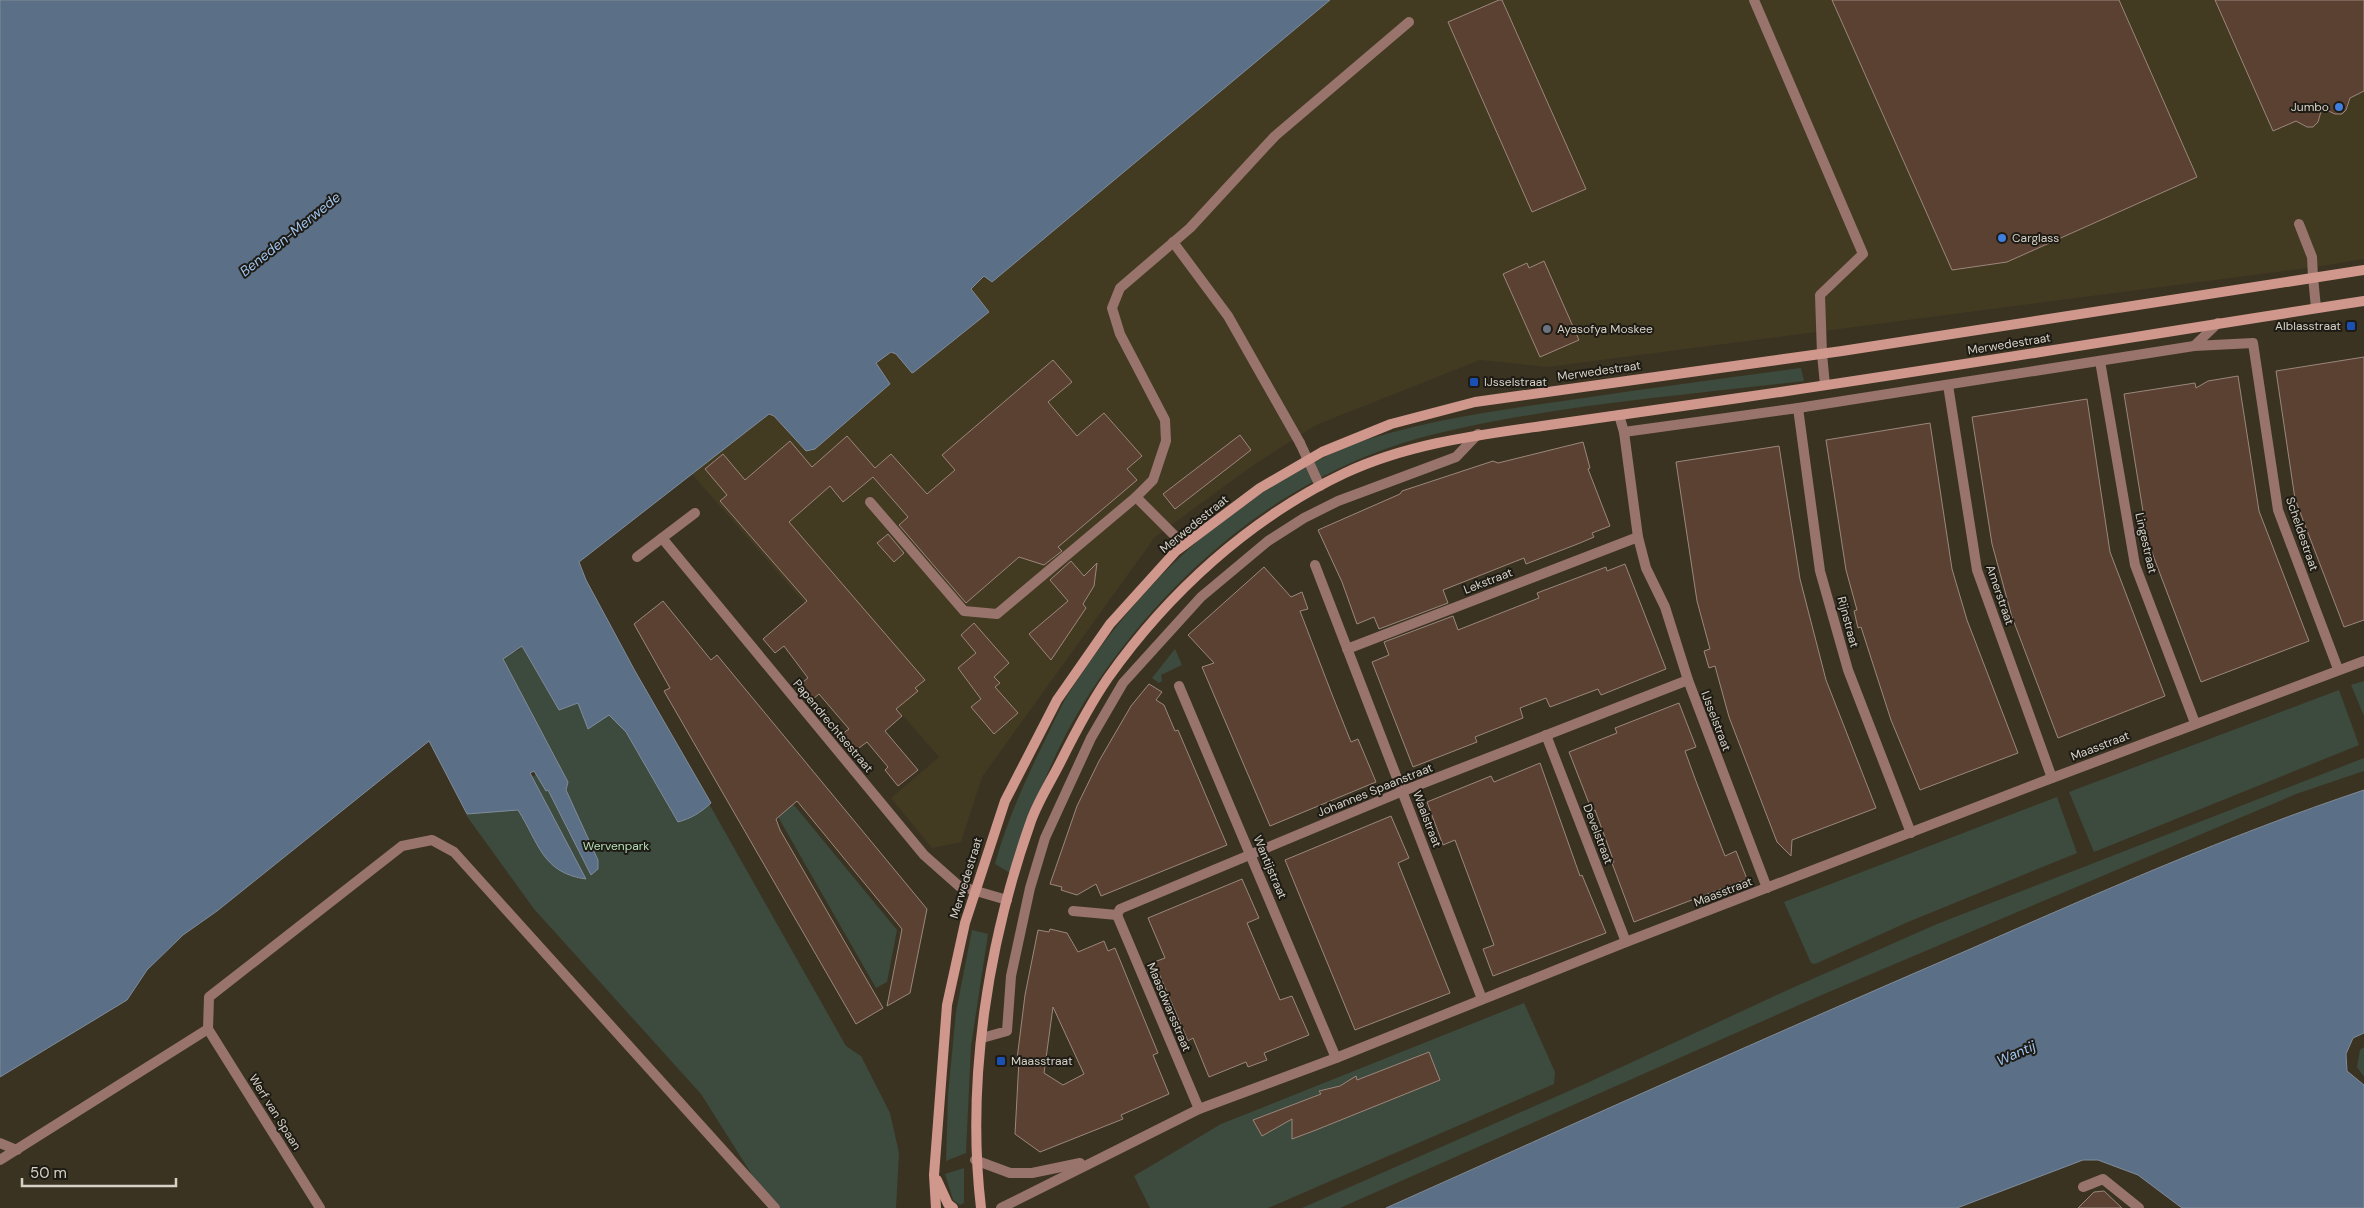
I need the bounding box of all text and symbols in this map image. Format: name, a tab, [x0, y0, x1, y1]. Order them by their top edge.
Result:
place label: Jumbo	[2291, 99, 2329, 115]
marker: Jumbo	[2333, 101, 2345, 113]
water label: Beneden-Merwede	[236, 188, 344, 280]
place label: Carglass	[2012, 230, 2059, 246]
marker: Carglass	[1996, 232, 2008, 244]
place label: Alblasstraat	[2275, 318, 2341, 334]
marker: Alblasstraat	[2345, 320, 2357, 332]
place label: Ayasofya Moskee	[1557, 321, 1653, 337]
marker: Ayasofya Moskee	[1541, 323, 1553, 335]
street label: Merwedestraat	[1966, 329, 2052, 358]
street label: Merwedestraat	[1556, 357, 1642, 385]
place label: IJsselstraat	[1484, 374, 1547, 390]
marker: IJsselstraat	[1468, 376, 1480, 388]
street label: Merwedestraat	[1156, 491, 1232, 557]
street label: Scheldestraat	[2282, 495, 2322, 573]
street label: Lingestraat	[2131, 511, 2161, 575]
street label: Amerstraat	[1982, 563, 2018, 627]
street label: Lekstraat	[1461, 564, 1515, 598]
street label: Rijnstraat	[1834, 595, 1863, 650]
street label: Papendrechtsestraat	[789, 676, 877, 776]
street label: IJsselstraat	[1697, 689, 1735, 753]
street label: Maasstraat	[2068, 727, 2132, 765]
street label: Johannes Spaanstraat	[1315, 759, 1435, 821]
street label: Waalstraat	[1409, 788, 1445, 850]
street label: Develstraat	[1579, 802, 1617, 866]
street label: Wantijstraat	[1249, 833, 1291, 901]
street label: Merwedestraat	[946, 835, 986, 920]
park label: Wervenpark	[583, 838, 649, 854]
street label: Maasstraat	[1691, 873, 1755, 911]
street label: Maasdwarsstraat	[1143, 960, 1195, 1054]
water label: Wantij	[1994, 1036, 2039, 1070]
place label: Maasstraat	[1011, 1053, 1073, 1069]
marker: Maasstraat	[995, 1055, 1007, 1067]
street label: Werf van Spaan	[245, 1071, 305, 1153]
scale bar	[22, 1156, 176, 1188]
text: 50 m	[30, 1163, 67, 1183]

